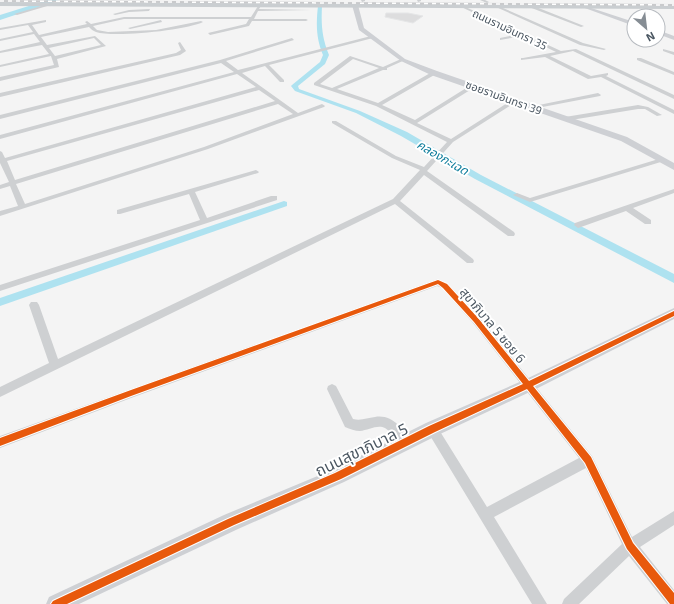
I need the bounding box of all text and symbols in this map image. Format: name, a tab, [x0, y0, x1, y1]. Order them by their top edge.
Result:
street label: ถนนรามอินทรา 35	[471, 6, 549, 52]
north arrow	[626, 8, 666, 48]
text: N	[644, 30, 657, 45]
street label: ซอยรามอินทรา 39	[464, 77, 544, 117]
water label: คลองกะเฉด	[415, 137, 472, 178]
street label: สุขาภิบาล 5 ซอย 6	[457, 284, 529, 366]
street label: ถนนสุขาภิบาล 5	[312, 418, 411, 481]

